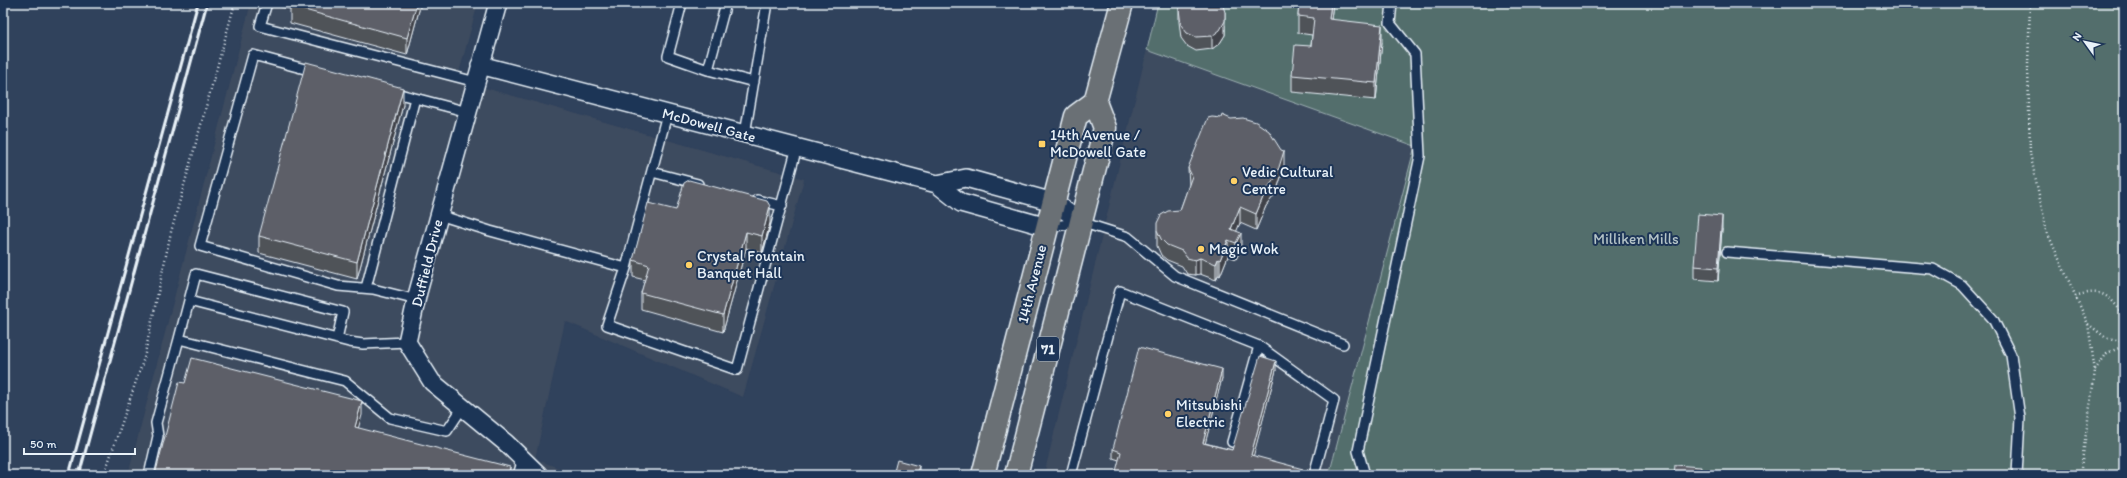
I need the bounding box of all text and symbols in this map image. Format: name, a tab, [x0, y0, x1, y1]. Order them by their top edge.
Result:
north arrow	[2065, 22, 2105, 62]
text: N	[2070, 30, 2085, 43]
street label: McDowell Gate	[660, 104, 758, 146]
place label: 14th Avenue / McDowell Gate	[1050, 126, 1146, 161]
marker: 14th Avenue / McDowell Gate	[1037, 139, 1047, 149]
place label: Vedic Cultural Centre	[1242, 163, 1334, 198]
marker: Vedic Cultural Centre	[1229, 176, 1239, 186]
street label: Duffield Drive	[407, 217, 447, 309]
park label: Milliken Mills	[1593, 230, 1679, 248]
place label: Magic Wok	[1209, 240, 1279, 258]
street label: 14th Avenue	[1014, 243, 1050, 325]
marker: Magic Wok	[1196, 244, 1206, 254]
place label: Crystal Fountain Banquet Hall	[697, 247, 805, 282]
marker: Crystal Fountain Banquet Hall	[684, 260, 694, 270]
road number: 71	[1037, 337, 1059, 361]
place label: Mitsubishi Electric	[1176, 396, 1242, 431]
marker: Mitsubishi Electric	[1163, 409, 1173, 419]
scale bar	[24, 430, 135, 456]
text: 50 m	[30, 437, 56, 451]

